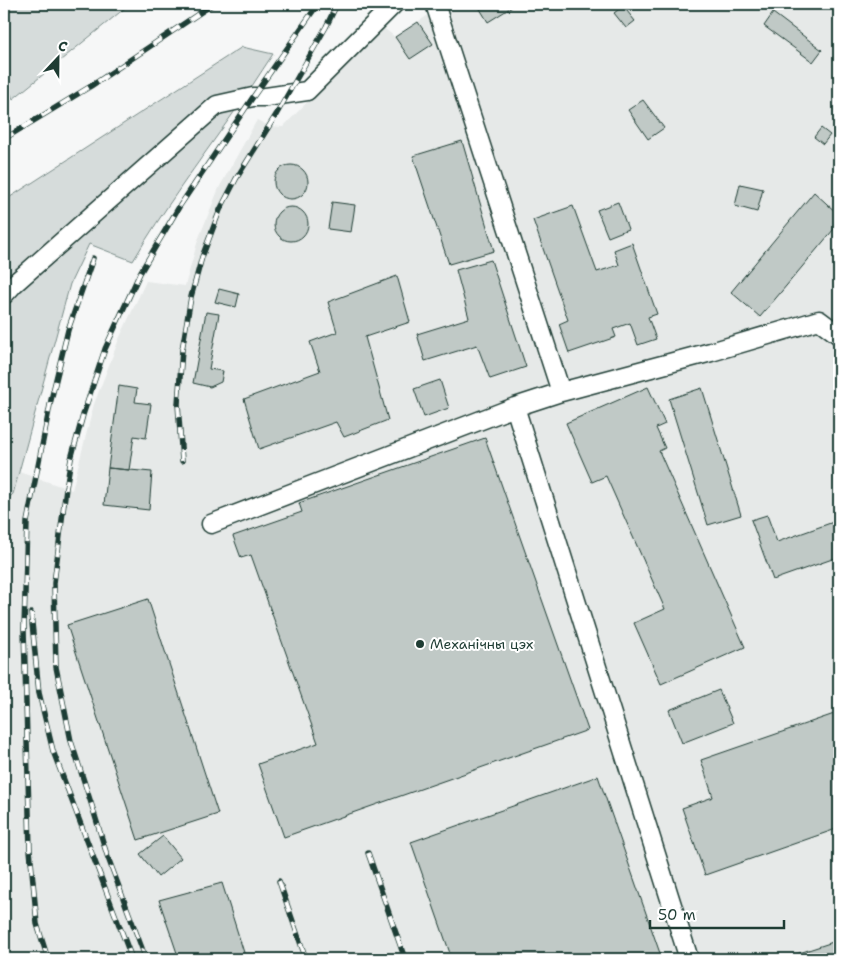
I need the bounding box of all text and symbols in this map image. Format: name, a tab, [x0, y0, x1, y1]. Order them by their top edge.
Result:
north arrow	[32, 32, 82, 82]
text: С	[56, 36, 70, 56]
place label: Механічны цэх	[430, 635, 533, 653]
marker: Механічны цэх	[414, 638, 426, 650]
scale bar	[650, 898, 784, 930]
text: 50 m	[658, 905, 696, 925]

